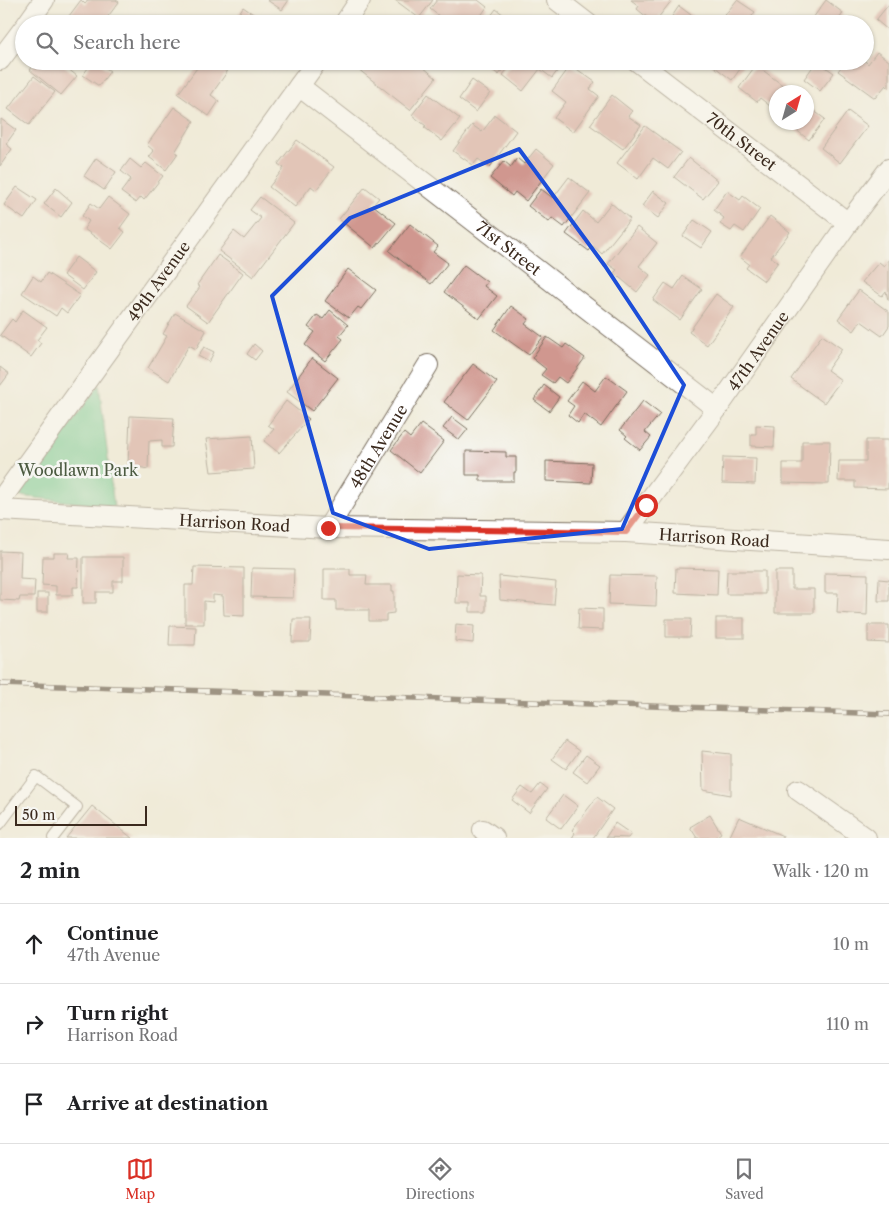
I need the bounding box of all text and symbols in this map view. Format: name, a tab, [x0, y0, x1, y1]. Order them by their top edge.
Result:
search box	[15, 15, 874, 70]
icon: search	[33, 29, 61, 57]
text: Search here	[73, 31, 181, 54]
north arrow	[769, 85, 814, 130]
street label: 70th Street	[703, 108, 781, 175]
street label: 71st Street	[472, 217, 545, 280]
street label: 49th Avenue	[123, 237, 194, 325]
street label: 47th Avenue	[723, 307, 793, 395]
street label: 48th Avenue	[345, 400, 412, 492]
park label: Woodlawn Park	[17, 460, 139, 480]
route start	[635, 494, 658, 517]
street label: Harrison Road	[179, 510, 291, 536]
route end	[317, 517, 340, 540]
street label: Harrison Road	[658, 524, 771, 551]
scale bar	[15, 803, 148, 826]
text: 50 m	[22, 806, 55, 824]
text: 2 min	[20, 858, 80, 883]
text: Walk · 120 m	[773, 861, 869, 881]
text: Continue	[67, 922, 159, 945]
icon: ahead	[20, 930, 48, 958]
text: 10 m	[833, 934, 869, 954]
text: 47th Avenue	[67, 945, 160, 965]
text: Turn right	[67, 1002, 168, 1025]
icon: right	[20, 1010, 48, 1038]
text: 110 m	[826, 1014, 869, 1034]
text: Harrison Road	[67, 1025, 178, 1045]
icon: arrive	[20, 1090, 48, 1118]
text: Arrive at destination	[67, 1092, 268, 1115]
tab: Map	[125, 1155, 155, 1203]
tab: Directions	[405, 1155, 475, 1203]
tab: Saved	[725, 1155, 764, 1203]

